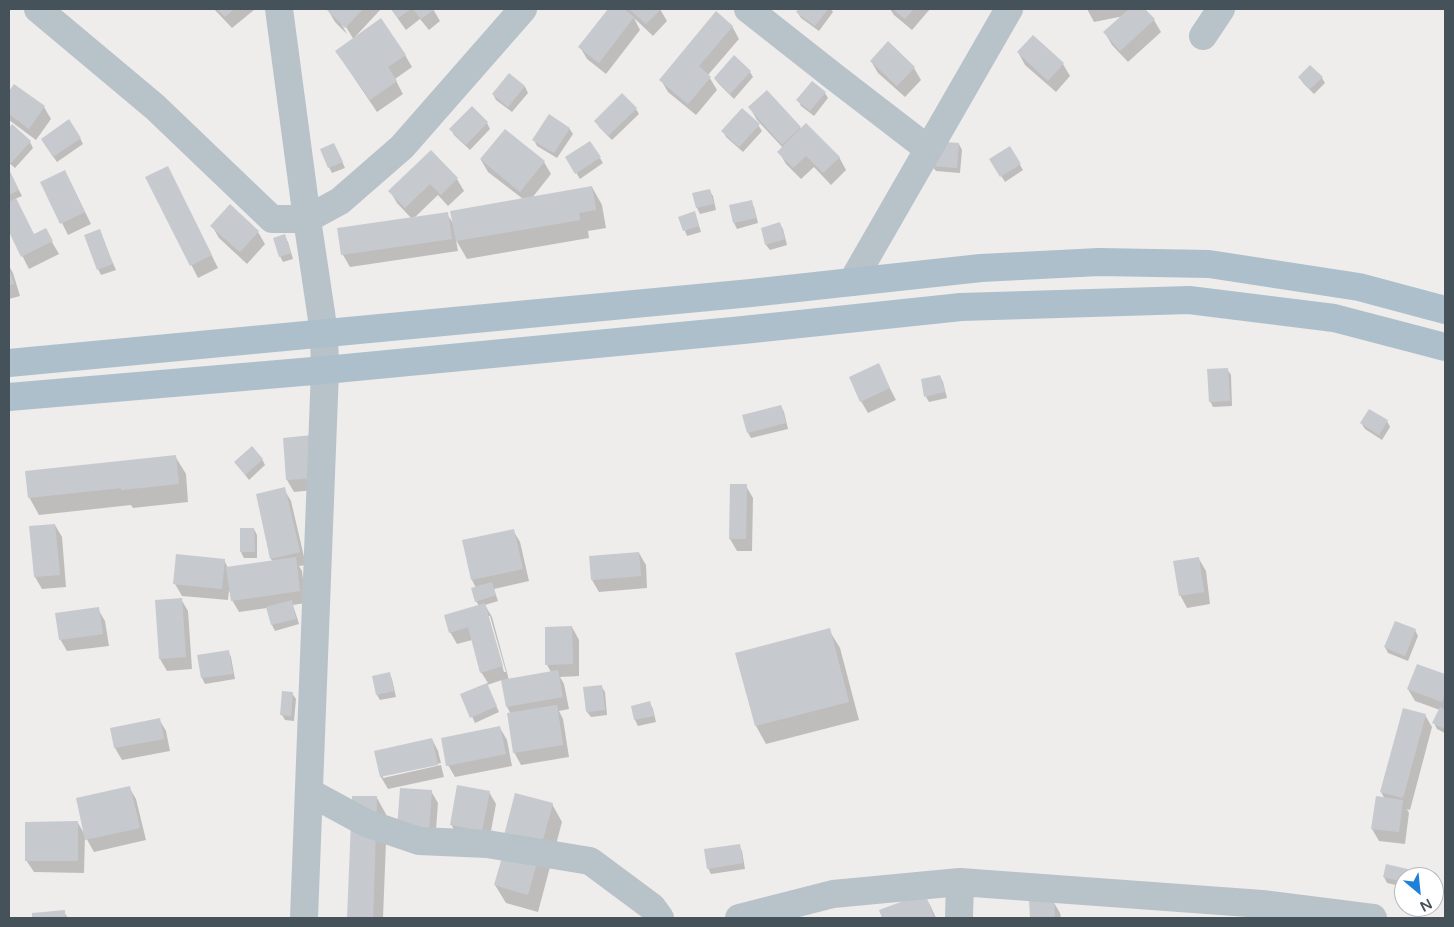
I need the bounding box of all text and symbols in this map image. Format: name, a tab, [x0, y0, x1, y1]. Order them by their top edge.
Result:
north arrow	[1394, 867, 1444, 917]
text: N	[1417, 895, 1435, 915]

